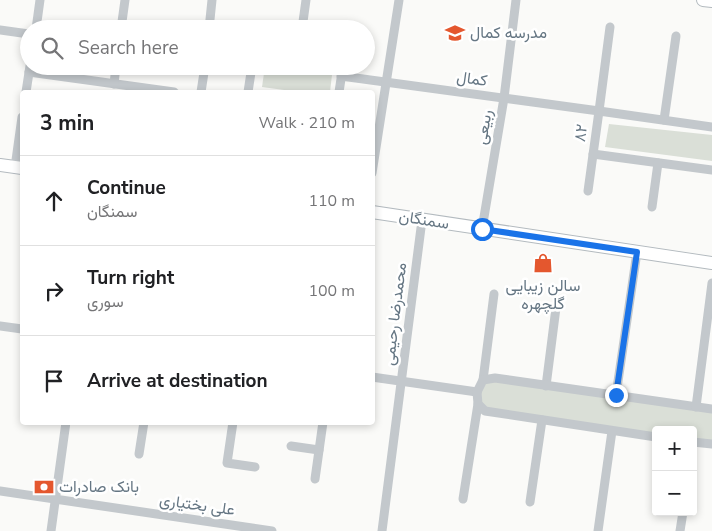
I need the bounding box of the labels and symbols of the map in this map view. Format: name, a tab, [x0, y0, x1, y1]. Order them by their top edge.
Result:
school or university icon: مدرسه کمال	[444, 22, 466, 44]
place label: مدرسه کمال	[470, 22, 547, 44]
street label: کمال	[455, 66, 489, 92]
street label: ربیعی	[470, 108, 498, 146]
street label: ۸۲	[569, 123, 593, 143]
street label: سمنگان	[397, 205, 451, 235]
route start	[471, 218, 494, 241]
shop icon: سالن زیبایی گلچهره	[532, 252, 554, 274]
street label: محمدرضا رحیمی	[378, 261, 412, 367]
place label: سالن زیبایی گلچهره	[506, 275, 580, 315]
route end	[605, 384, 628, 407]
bank icon: بانک صادرات	[33, 476, 55, 498]
place label: بانک صادرات	[59, 476, 139, 498]
street label: علی بختیاری	[158, 489, 236, 521]

